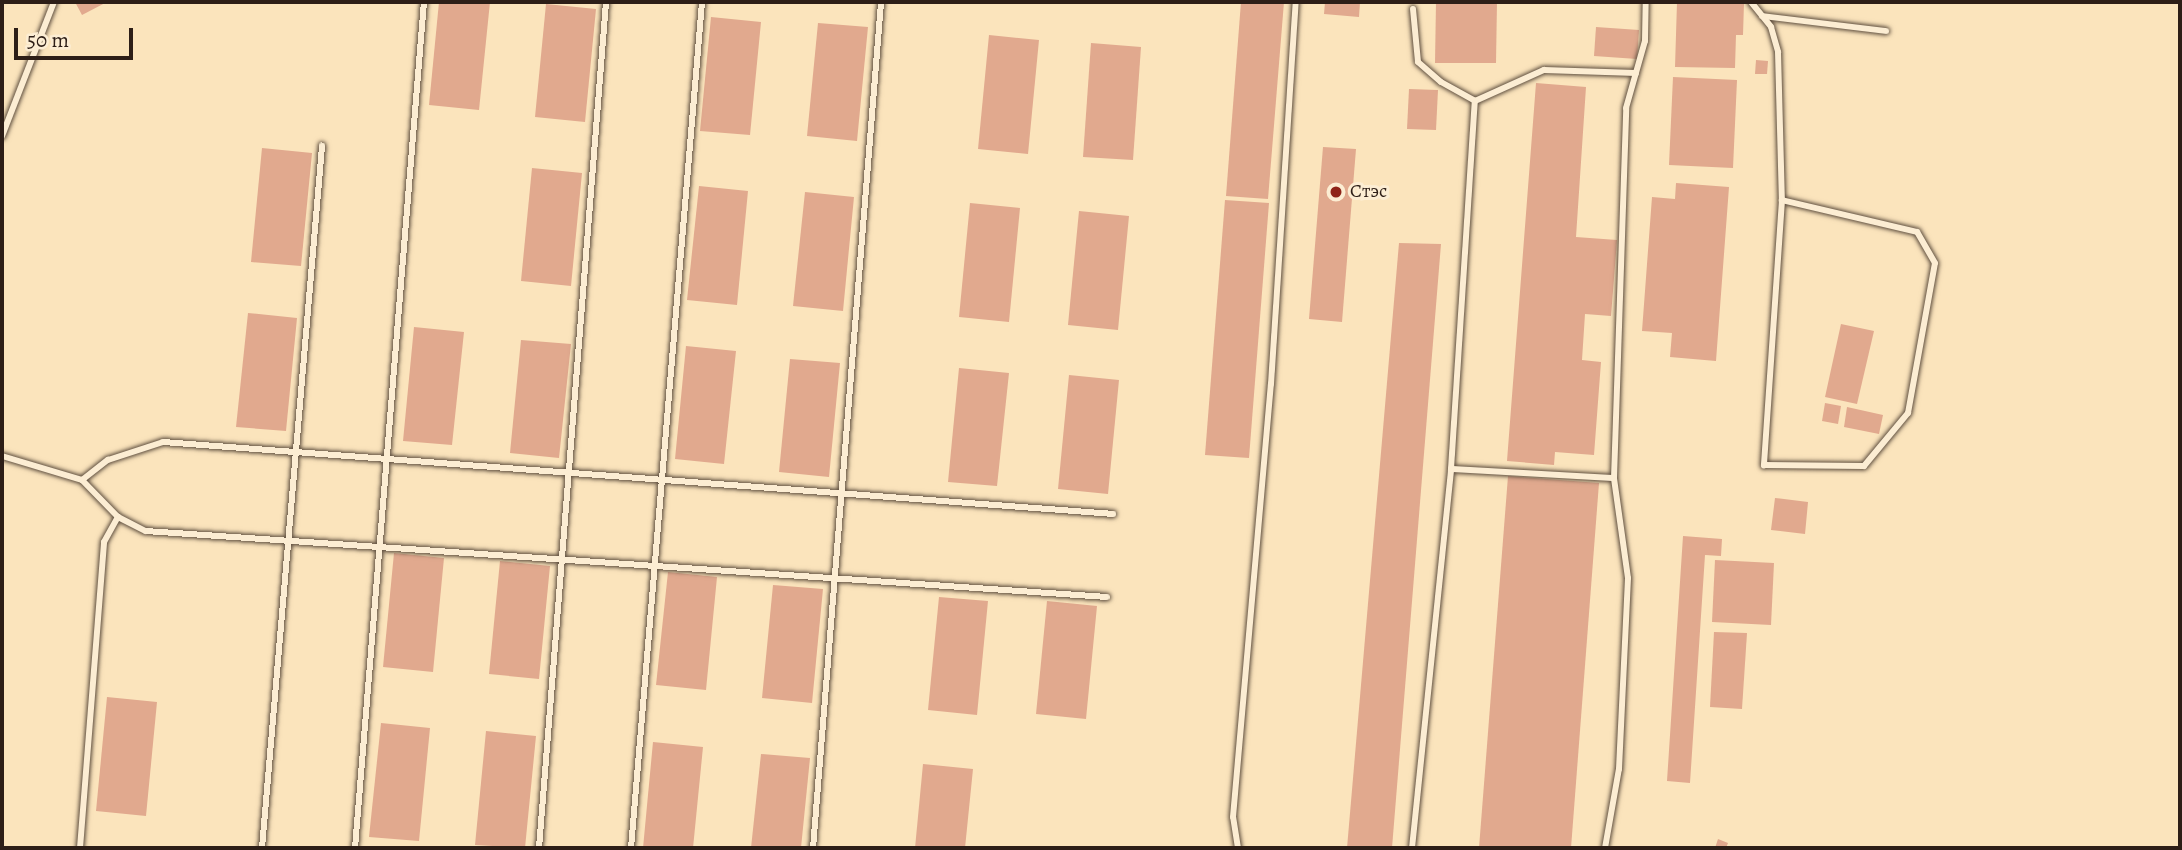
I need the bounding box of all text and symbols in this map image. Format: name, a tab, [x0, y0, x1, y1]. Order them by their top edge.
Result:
scale bar	[18, 14, 136, 58]
text: 50 m	[27, 26, 69, 54]
place label: Стэс	[1350, 181, 1387, 203]
marker: Стэс	[1328, 184, 1344, 200]

